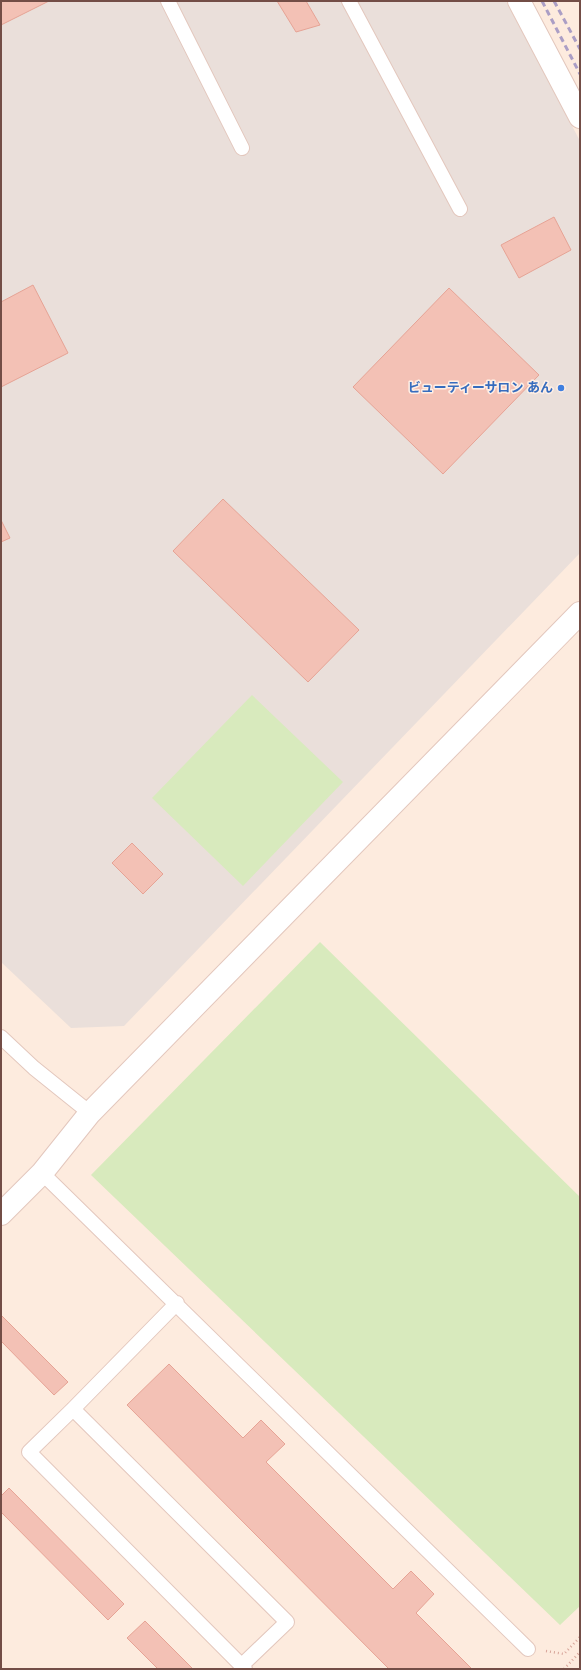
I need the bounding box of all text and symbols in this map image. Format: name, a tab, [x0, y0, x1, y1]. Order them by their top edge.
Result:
place label: ビューティーサロン あん	[408, 380, 553, 396]
marker: ビューティーサロン あん	[556, 383, 566, 393]

